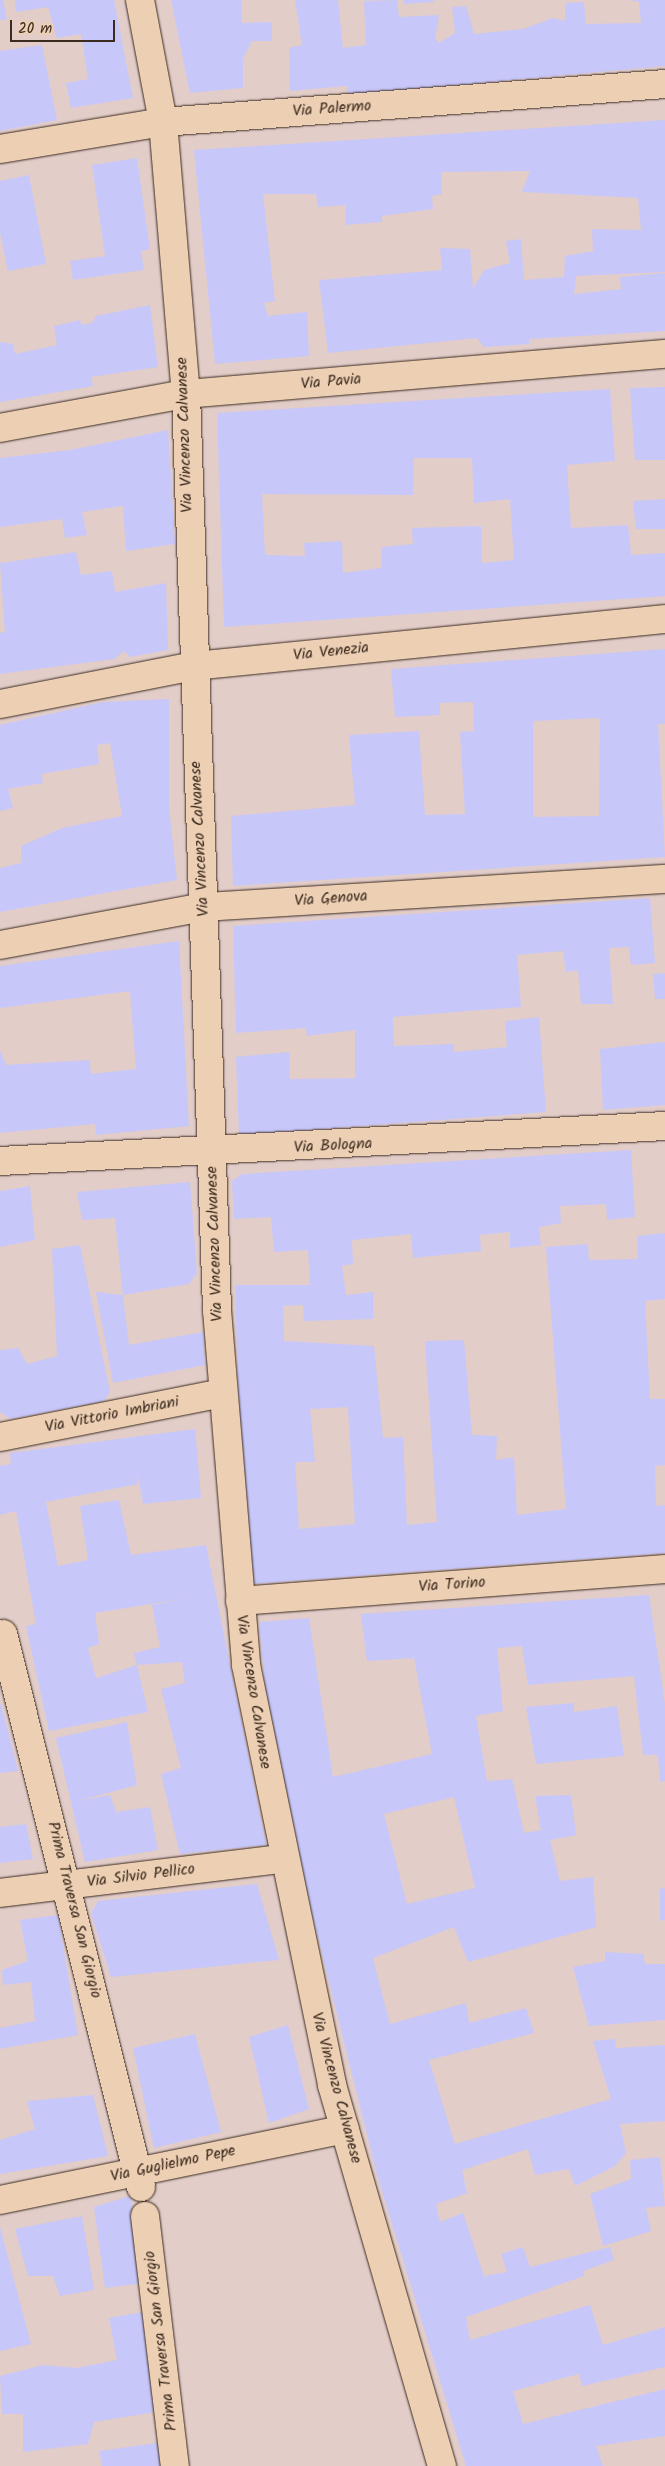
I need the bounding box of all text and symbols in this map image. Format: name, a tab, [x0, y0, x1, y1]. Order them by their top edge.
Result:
scale bar	[12, 10, 118, 42]
text: 20 m	[18, 17, 52, 41]
street label: Via Palermo	[292, 97, 372, 121]
street label: Via Vincenzo Calvanese	[173, 357, 197, 513]
street label: Via Pavia	[300, 370, 362, 394]
street label: Via Venezia	[292, 638, 370, 666]
street label: Via Vincenzo Calvanese	[186, 761, 214, 917]
street label: Via Genova	[294, 887, 368, 911]
street label: Via Bologna	[293, 1134, 373, 1158]
street label: Via Vincenzo Calvanese	[203, 1166, 227, 1322]
street label: Via Vittorio Imbriani	[43, 1393, 181, 1437]
street label: Via Torino	[418, 1573, 486, 1597]
street label: Via Vincenzo Calvanese	[231, 1614, 275, 1770]
street label: Prima Traversa San Giorgio	[43, 1820, 105, 2000]
street label: Via Silvio Pellico	[86, 1860, 196, 1892]
street label: Via Vincenzo Calvanese	[307, 2010, 365, 2166]
street label: Via Guglielmo Pepe	[109, 2141, 237, 2187]
street label: Prima Traversa San Giorgio	[140, 2250, 182, 2432]

